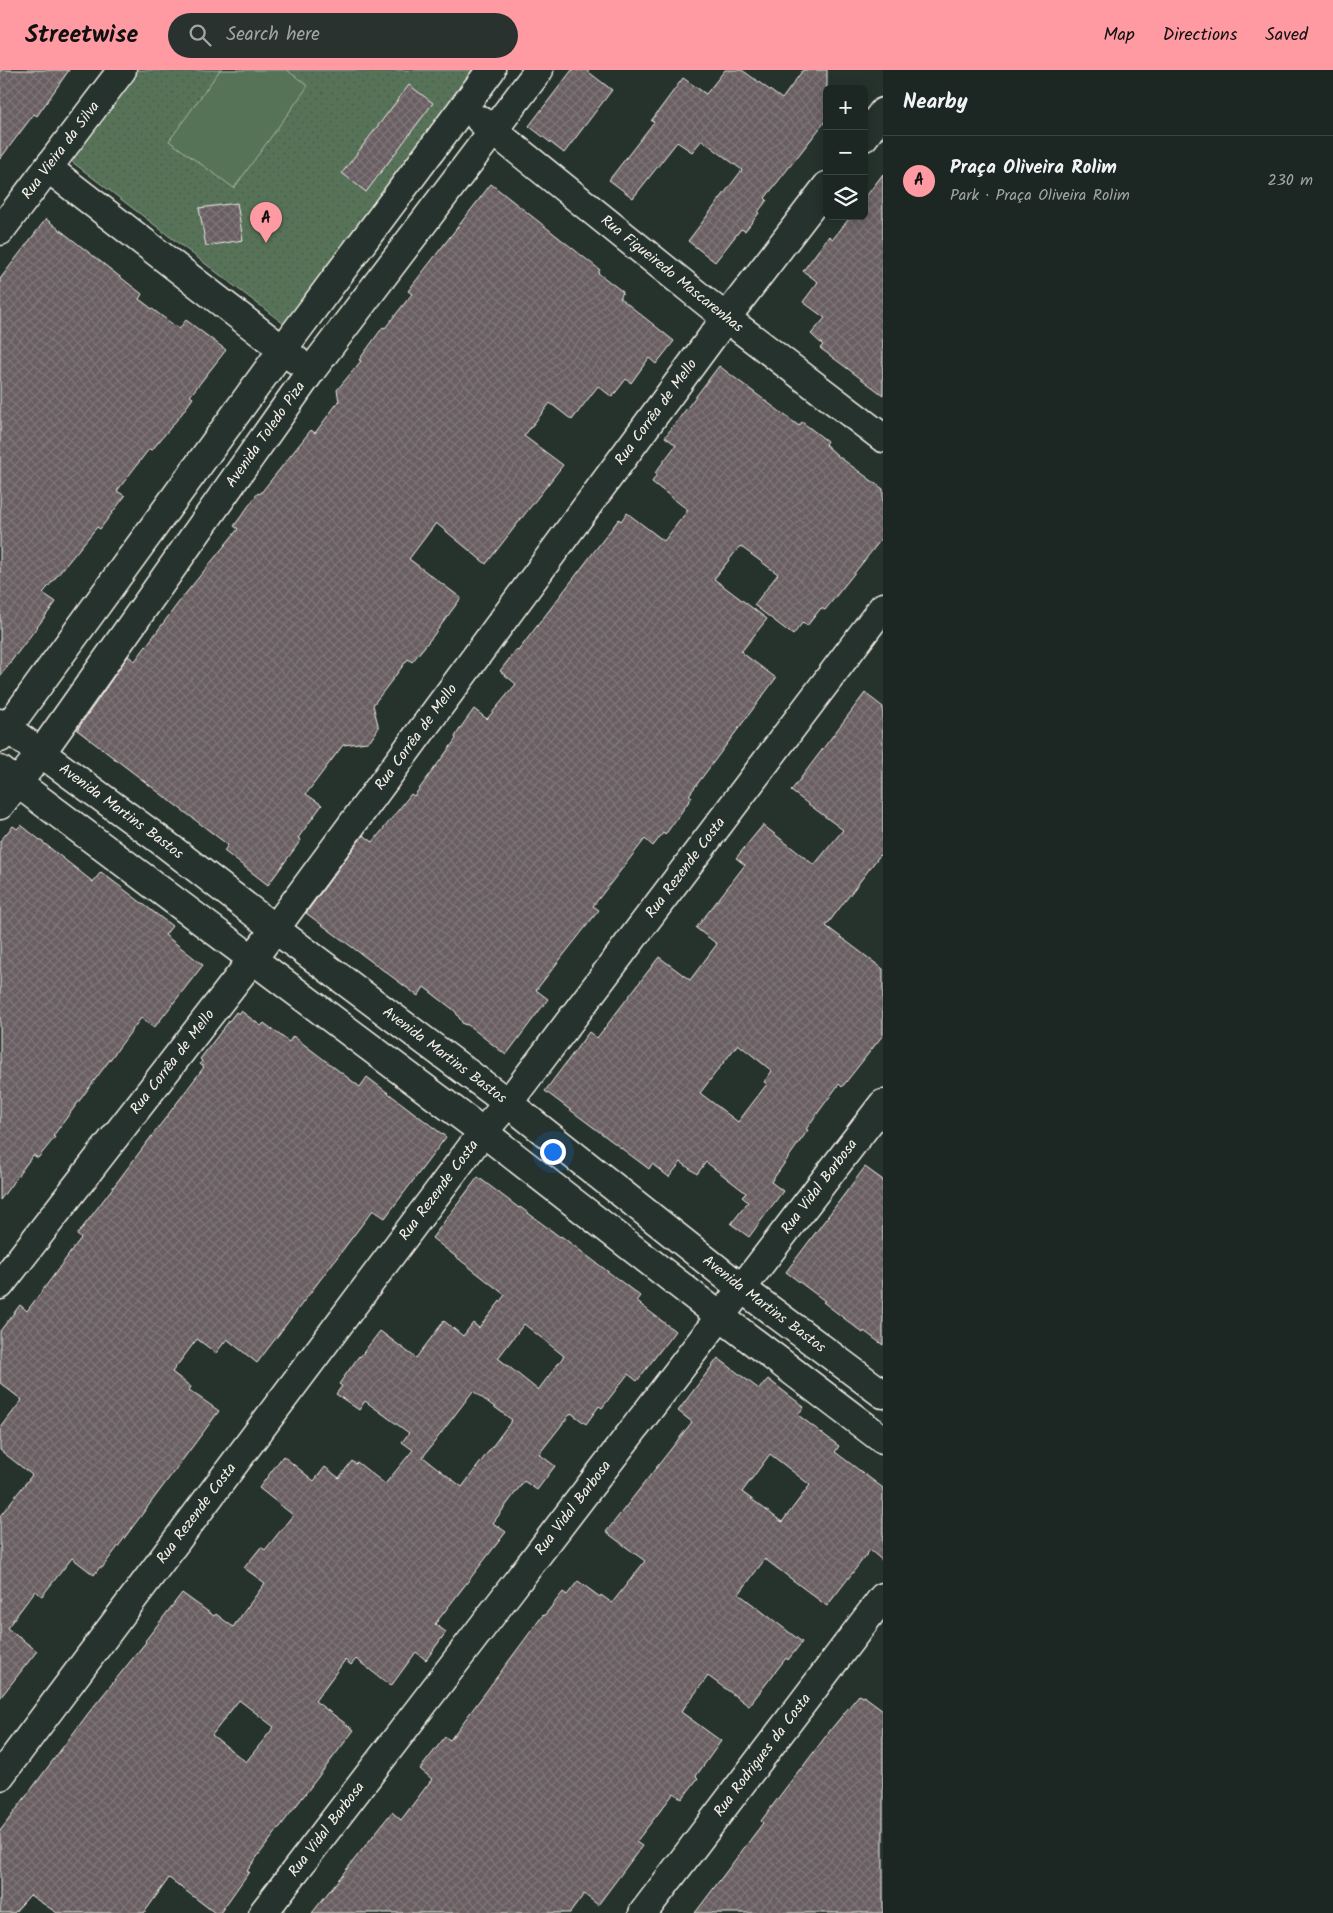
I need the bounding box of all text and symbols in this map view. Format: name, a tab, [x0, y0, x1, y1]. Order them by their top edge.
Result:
search box	[168, 13, 518, 58]
text: Streetwise	[25, 16, 138, 55]
text: Search here	[226, 20, 320, 50]
icon: search	[186, 21, 214, 49]
text: Map	[1103, 21, 1135, 50]
text: Directions	[1163, 21, 1237, 50]
text: Saved	[1265, 21, 1308, 50]
map controls	[823, 85, 868, 220]
button: +	[823, 85, 868, 130]
text: Nearby	[903, 86, 968, 119]
street label: Rua Vieira da Silva	[16, 96, 106, 205]
button: −	[823, 130, 868, 175]
text: Praça Oliveira Rolim	[950, 153, 1117, 183]
text: A	[914, 168, 924, 193]
text: 230 m	[1267, 168, 1313, 193]
button: layers	[823, 175, 868, 220]
text: Park · Praça Oliveira Rolim	[950, 183, 1130, 208]
pin: A	[250, 202, 282, 243]
street label: Rua Figueiredo Mascarenhas	[595, 209, 749, 339]
street label: Rua Corrêa de Mello	[609, 354, 704, 471]
street label: Avenida Toledo Piza	[220, 377, 312, 493]
street label: Rua Corrêa de Mello	[369, 679, 464, 796]
street label: Avenida Martins Bastos	[53, 758, 189, 866]
street label: Rua Rezende Costa	[640, 812, 732, 924]
street label: Avenida Martins Bastos	[377, 1001, 512, 1110]
street label: Rua Corrêa de Mello	[124, 1004, 221, 1120]
street label: Rua Vidal Barbosa	[775, 1134, 864, 1240]
street label: Rua Rezende Costa	[393, 1135, 485, 1246]
your location	[540, 1139, 566, 1165]
street label: Avenida Martins Bastos	[697, 1249, 831, 1360]
street label: Rua Vidal Barbosa	[529, 1455, 618, 1561]
street label: Rua Rezende Costa	[151, 1458, 243, 1569]
street label: Rua Rodrigues da Costa	[708, 1688, 818, 1822]
street label: Rua Vidal Barbosa	[283, 1777, 371, 1882]

